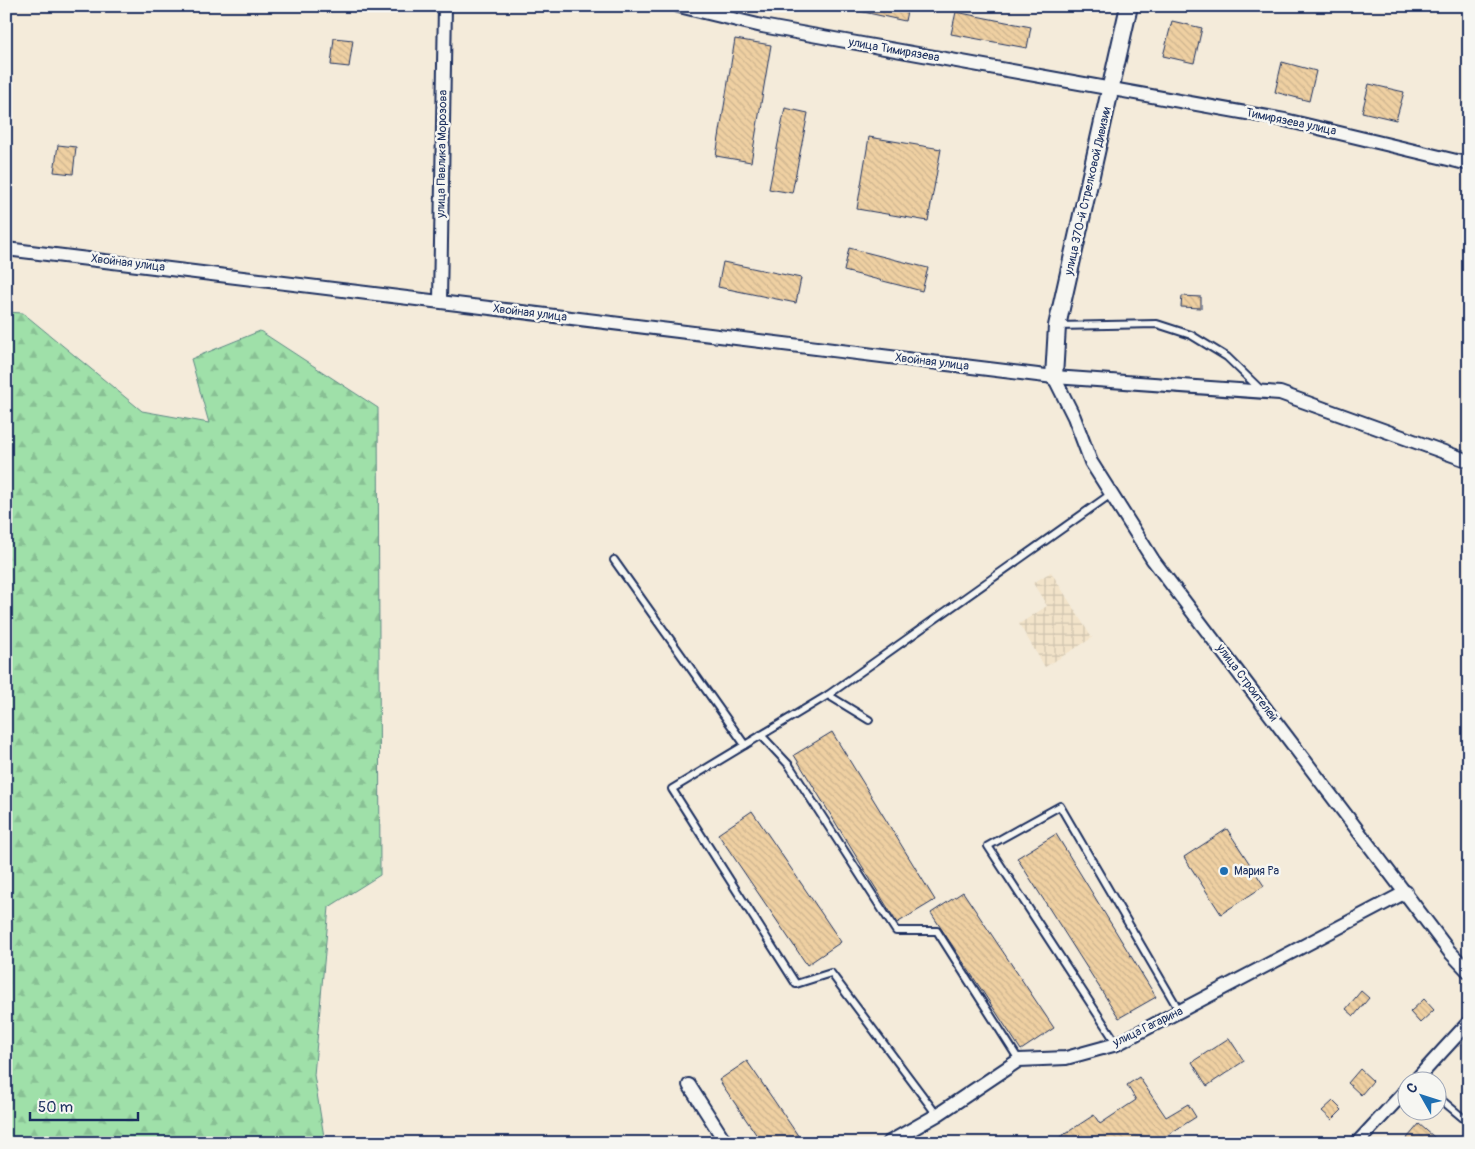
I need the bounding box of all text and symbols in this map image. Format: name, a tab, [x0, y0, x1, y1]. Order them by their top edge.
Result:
street label: улица Тимирязева	[846, 34, 941, 65]
street label: улица Павлика Морозова	[433, 89, 451, 219]
street label: улица 370-й Стрелковой Дивизии	[1061, 105, 1115, 278]
street label: Тимирязева улица	[1244, 105, 1338, 139]
street label: Хвойная улица	[90, 251, 166, 275]
street label: Хвойная улица	[492, 301, 568, 325]
street label: Хвойная улица	[894, 350, 970, 374]
street label: улица Строителей	[1212, 640, 1281, 725]
place label: Мария Ра	[1234, 864, 1279, 879]
marker: Мария Ра	[1218, 865, 1230, 877]
street label: улица Гагарина	[1110, 1003, 1186, 1051]
north arrow	[1398, 1072, 1448, 1122]
text: С	[1403, 1079, 1422, 1097]
scale bar	[30, 1089, 138, 1121]
text: 50 m	[38, 1098, 73, 1117]

